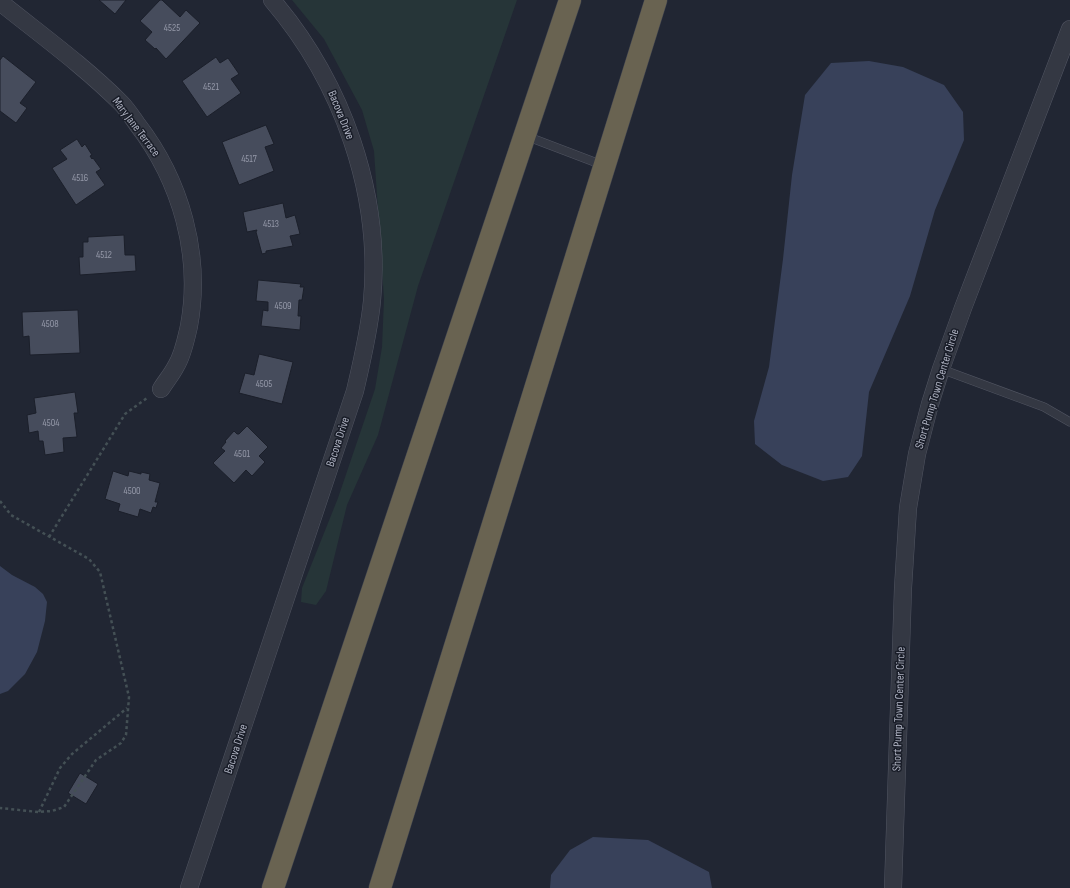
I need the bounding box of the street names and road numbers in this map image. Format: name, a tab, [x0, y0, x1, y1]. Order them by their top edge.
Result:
street label: Bacova Drive	[324, 88, 358, 142]
street label: Mary Jane Terrace	[109, 94, 163, 160]
street label: Short Pump Town Center Circle	[912, 327, 962, 451]
street label: Bacova Drive	[323, 415, 353, 469]
street label: Short Pump Town Center Circle	[889, 646, 909, 771]
street label: Bacova Drive	[221, 722, 251, 776]

